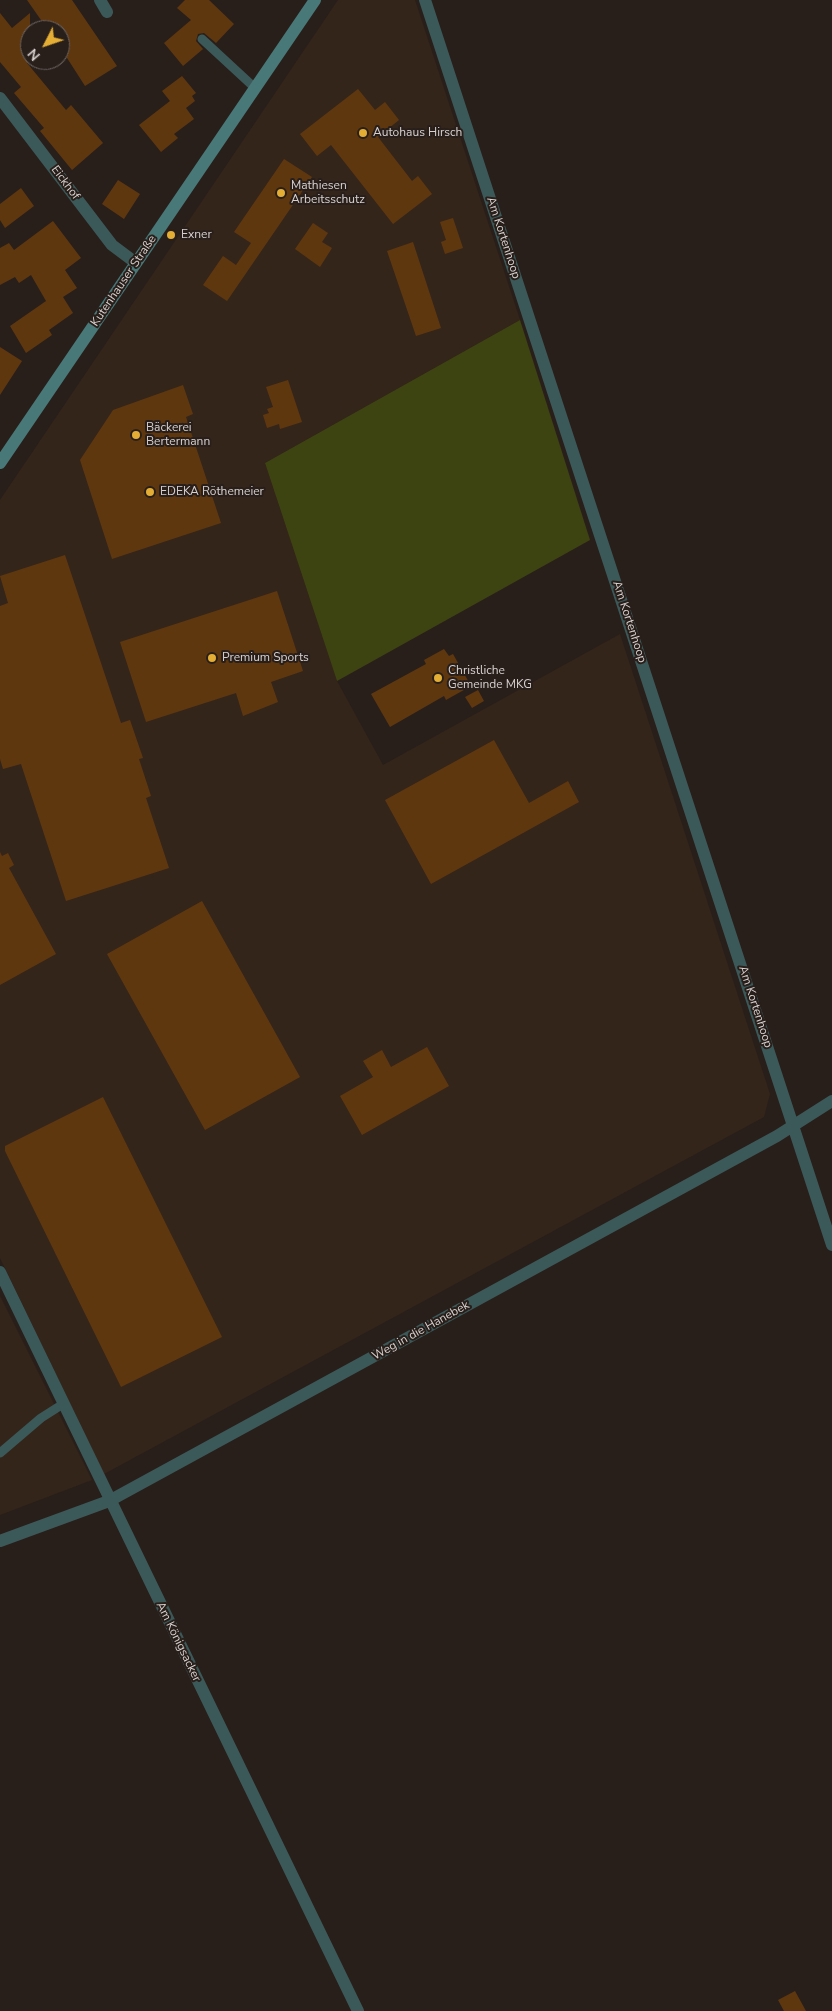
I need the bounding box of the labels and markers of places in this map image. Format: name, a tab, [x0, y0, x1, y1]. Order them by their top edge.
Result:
place label: Autohaus Hirsch	[373, 126, 462, 140]
marker: Autohaus Hirsch	[357, 127, 369, 139]
place label: Mathiesen Arbeitsschutz	[291, 179, 365, 207]
marker: Mathiesen Arbeitsschutz	[275, 187, 287, 199]
place label: Exner	[181, 228, 212, 242]
marker: Exner	[165, 229, 177, 241]
place label: Bäckerei Bertermann	[146, 421, 210, 449]
marker: Bäckerei Bertermann	[130, 429, 142, 441]
place label: EDEKA Röthemeier	[160, 485, 264, 499]
marker: EDEKA Röthemeier	[144, 486, 156, 498]
place label: Premium Sports	[222, 651, 309, 665]
marker: Premium Sports	[206, 652, 218, 664]
place label: Christliche Gemeinde MKG	[448, 664, 532, 692]
marker: Christliche Gemeinde MKG	[432, 672, 444, 684]

